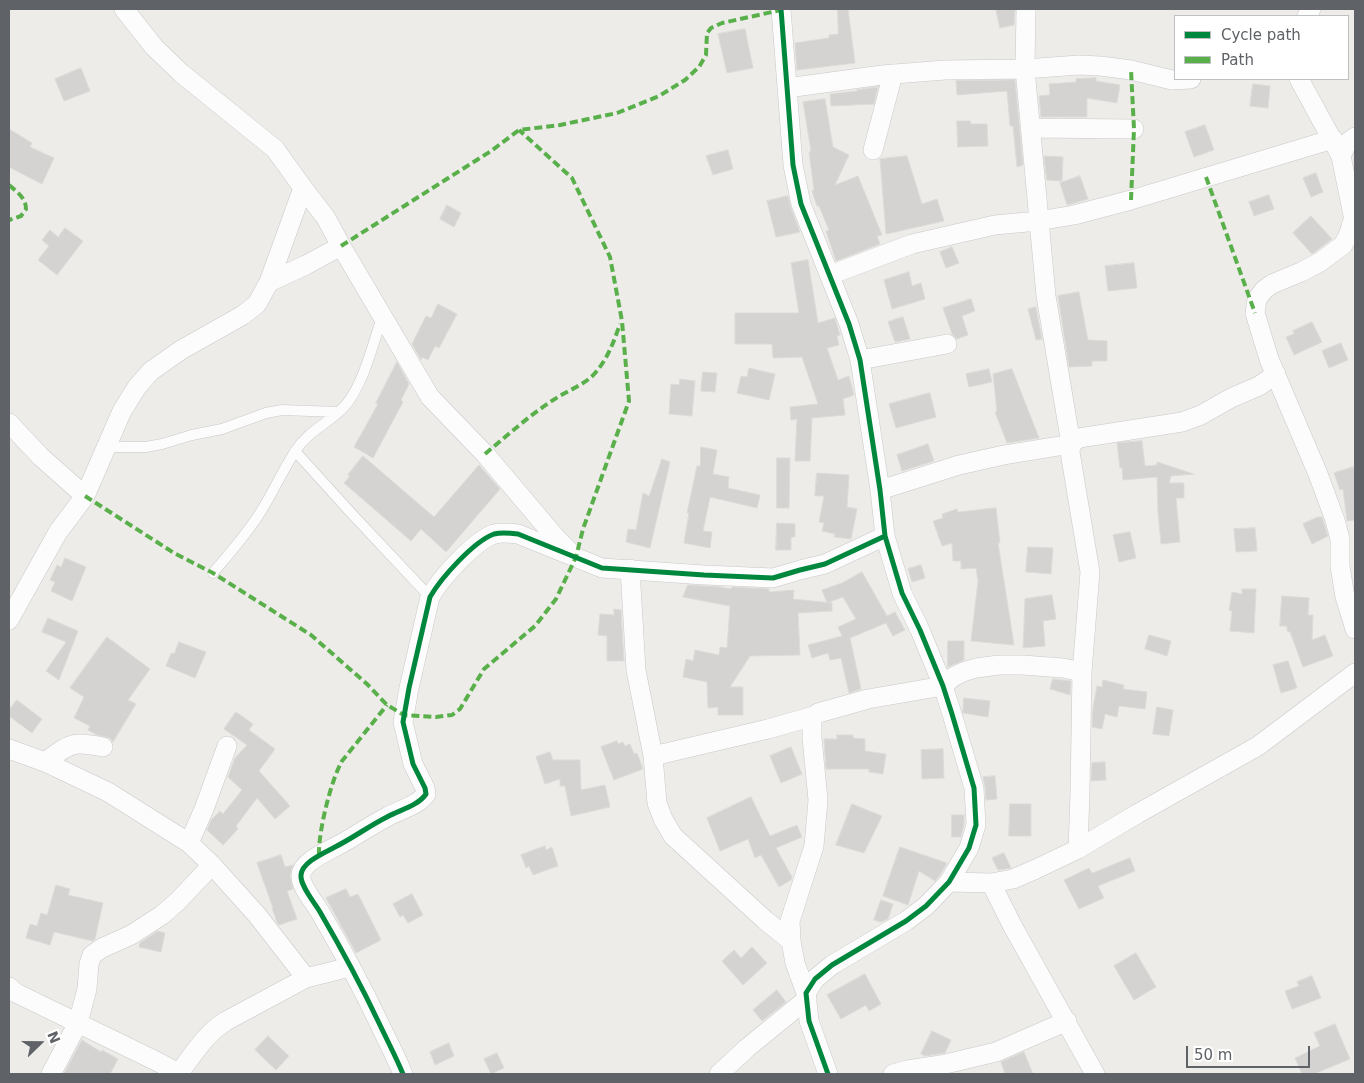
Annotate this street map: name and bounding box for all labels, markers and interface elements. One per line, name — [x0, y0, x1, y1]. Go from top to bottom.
legend — [1174, 15, 1349, 80]
text: Cycle path — [1221, 26, 1301, 44]
text: Path — [1221, 51, 1254, 69]
north arrow — [15, 1018, 65, 1068]
text: N — [44, 1029, 64, 1046]
scale bar — [1189, 1036, 1313, 1068]
text: 50 m — [1194, 1046, 1232, 1064]

